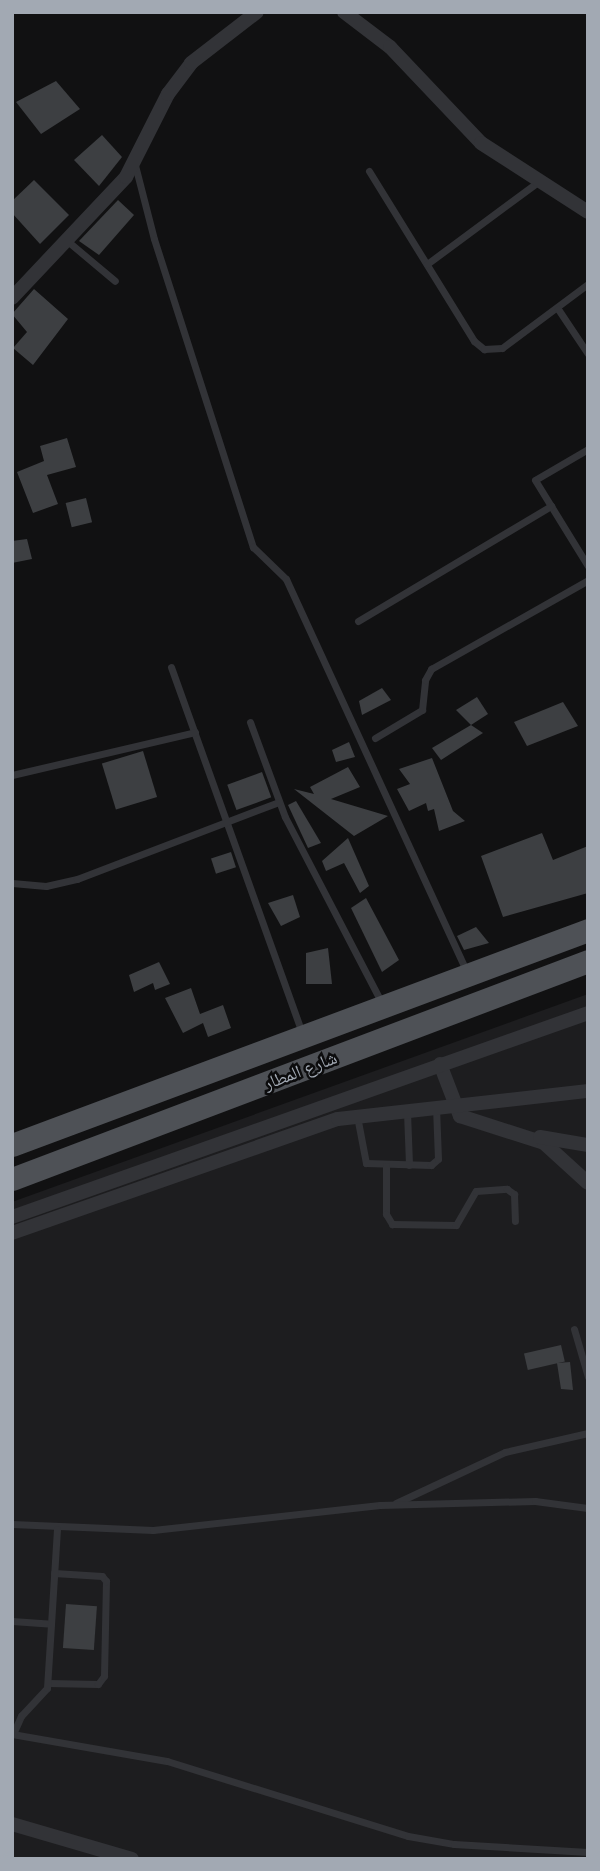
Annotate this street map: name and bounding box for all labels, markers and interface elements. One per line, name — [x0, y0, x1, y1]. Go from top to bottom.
street label: شارع المطار — [260, 1046, 340, 1094]

